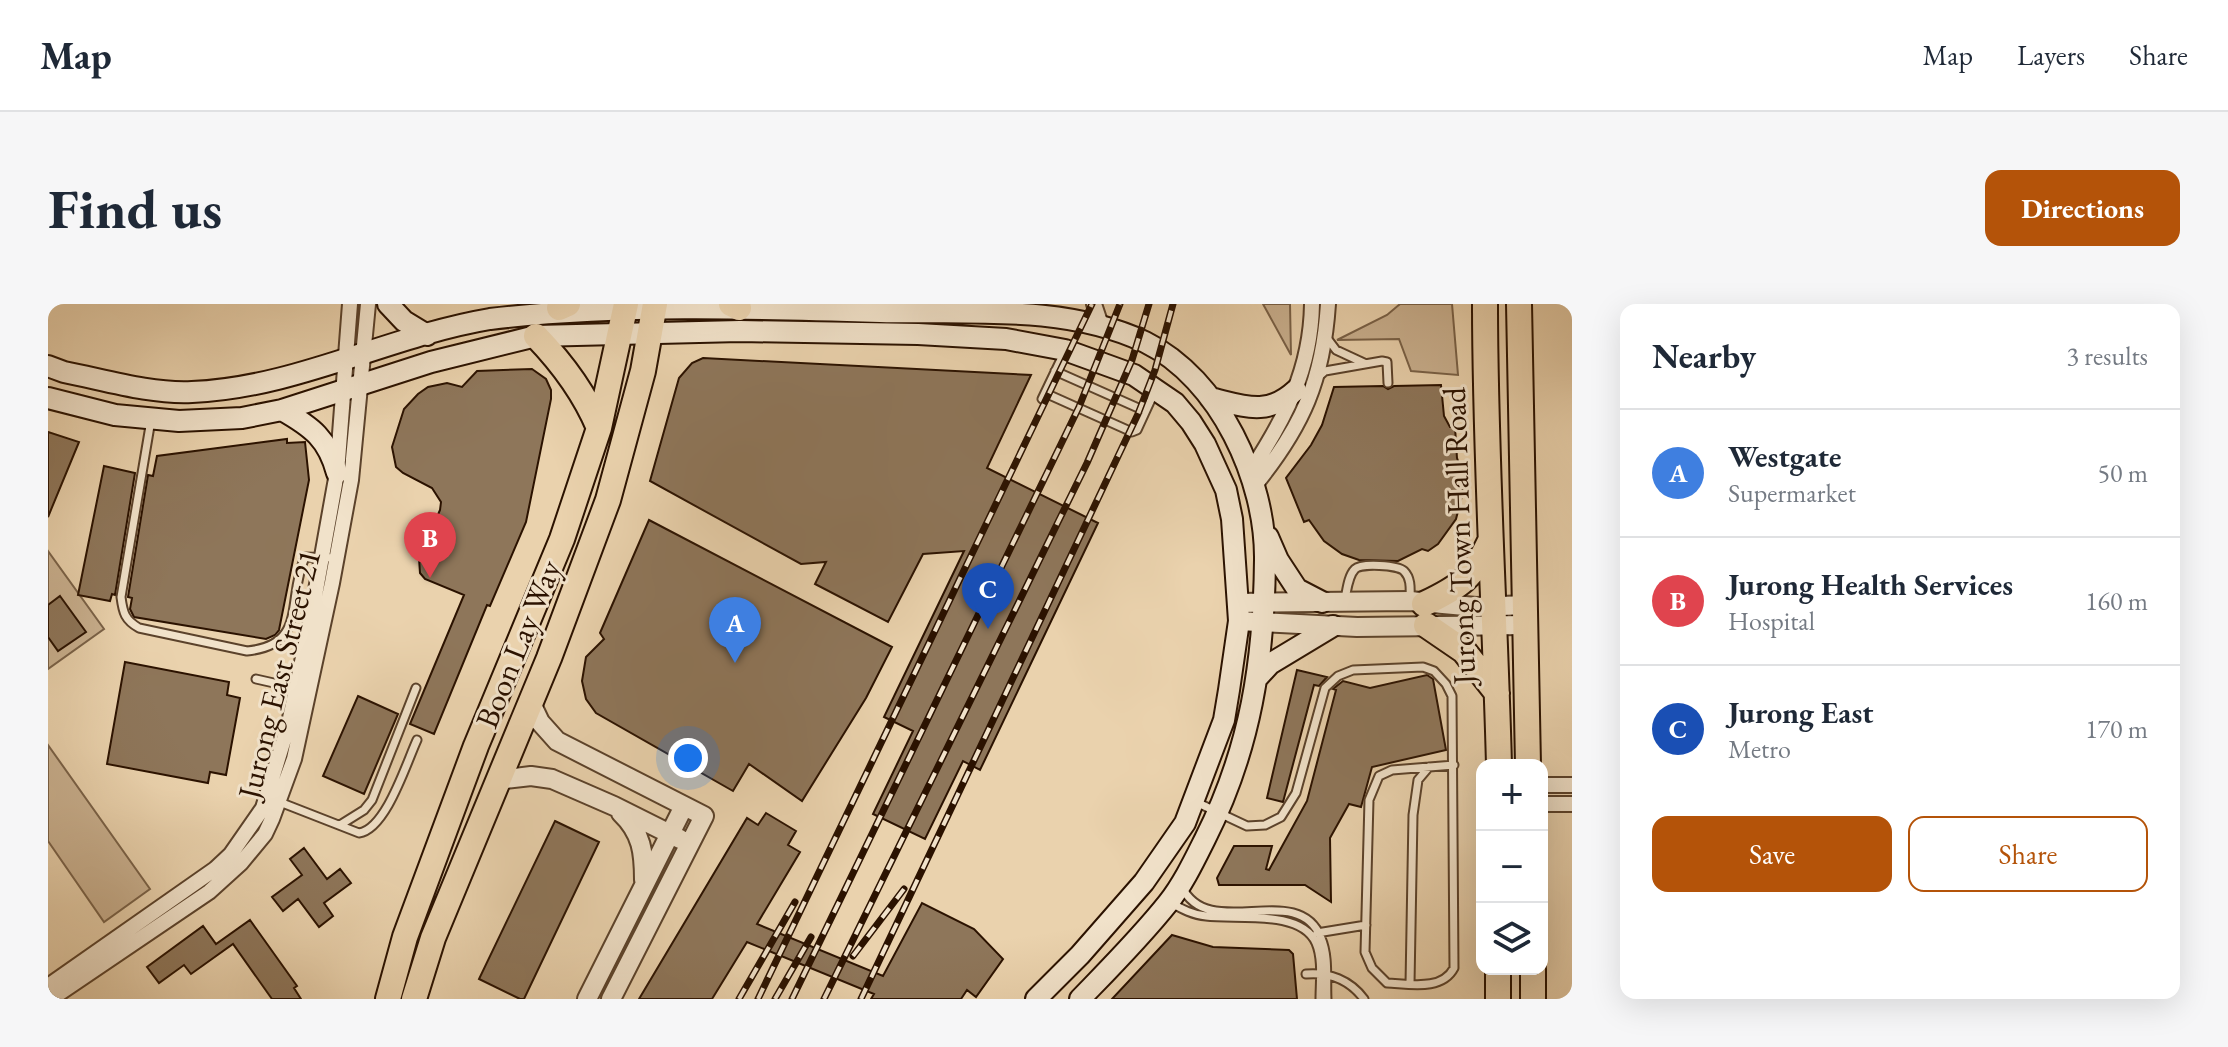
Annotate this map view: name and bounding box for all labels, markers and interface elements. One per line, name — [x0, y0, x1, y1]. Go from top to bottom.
text: Map — [40, 31, 112, 80]
text: Map — [1923, 37, 1973, 73]
text: Layers — [2017, 37, 2085, 73]
text: Share — [2129, 37, 2188, 73]
button: Directions — [1985, 170, 2180, 246]
text: Find us — [48, 172, 222, 245]
text: Nearby — [1652, 334, 1756, 378]
text: 3 results — [2067, 339, 2148, 373]
street label: Jurong Town Hall Road — [1433, 386, 1485, 688]
text: Westgate — [1728, 437, 1842, 476]
text: A — [1669, 456, 1687, 490]
text: 50 m — [2098, 456, 2148, 490]
text: Supermarket — [1728, 476, 1856, 510]
pin: B — [404, 512, 456, 578]
street label: Jurong East Street 21 — [227, 545, 330, 806]
street label: Boon Lay Way — [465, 553, 571, 734]
pin: C — [962, 563, 1014, 629]
text: Jurong Health Services — [1728, 565, 2013, 604]
text: B — [1670, 584, 1686, 618]
text: 160 m — [2085, 584, 2148, 618]
pin: A — [709, 597, 761, 663]
text: Hospital — [1728, 604, 1815, 638]
text: Jurong East — [1728, 693, 1873, 732]
text: C — [1669, 712, 1687, 746]
text: 170 m — [2085, 712, 2148, 746]
text: Metro — [1728, 732, 1791, 766]
your location — [668, 738, 708, 778]
map controls — [1476, 759, 1548, 975]
button: + — [1476, 759, 1548, 831]
button: Save — [1652, 816, 1892, 892]
button: Share — [1908, 816, 2148, 892]
button: − — [1476, 831, 1548, 903]
button: layers — [1476, 903, 1548, 975]

